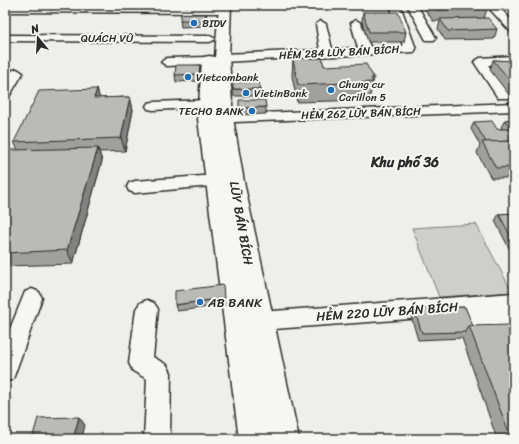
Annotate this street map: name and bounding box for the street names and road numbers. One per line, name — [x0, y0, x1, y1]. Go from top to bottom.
street label: QUÁCH VŨ — [81, 29, 134, 48]
street label: HẺM 284 LŨY BÁN BÍCH — [278, 40, 400, 65]
street label: HẺM 262 LŨY BÁN BÍCH — [301, 102, 421, 125]
street label: LŨY BÁN BÍCH — [223, 179, 260, 268]
street label: HẺM 220 LŨY BÁN BÍCH — [315, 295, 460, 328]

